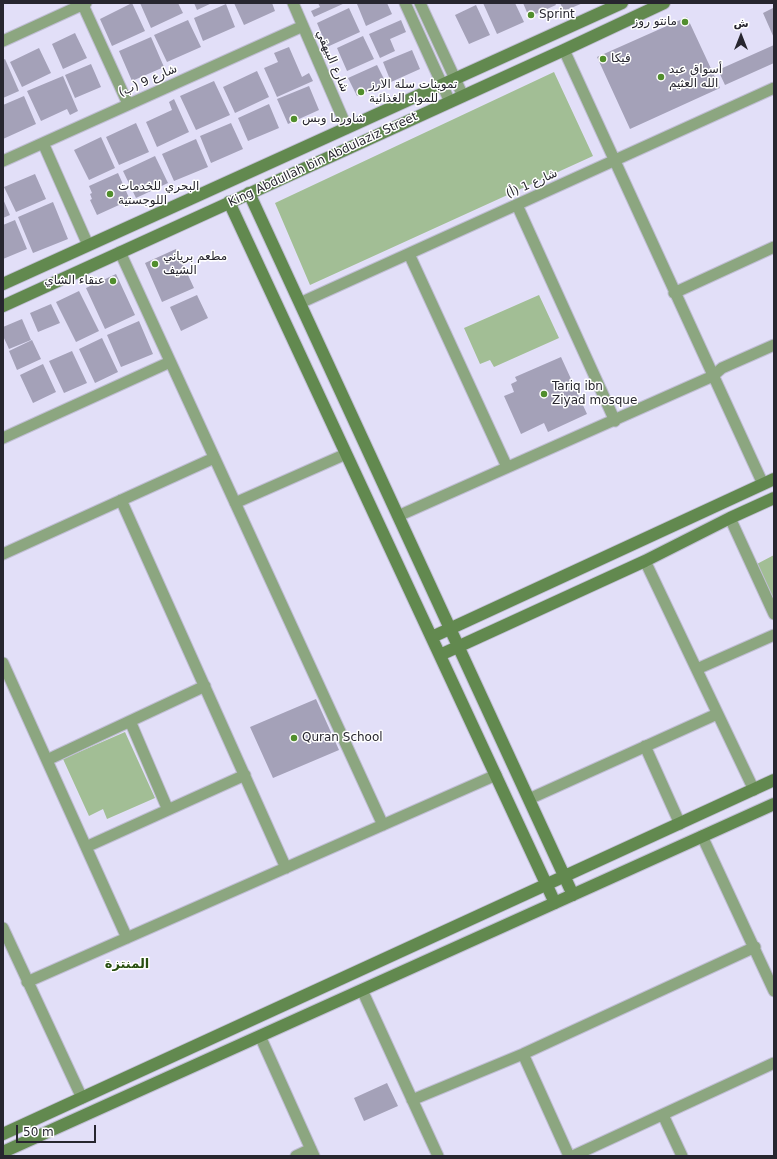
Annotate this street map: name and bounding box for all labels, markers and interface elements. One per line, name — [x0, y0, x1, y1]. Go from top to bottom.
place label: Sprint — [539, 8, 575, 22]
marker: Sprint — [526, 10, 536, 20]
place label: مانتو روز — [633, 15, 677, 29]
north arrow — [721, 16, 761, 56]
marker: مانتو روز — [680, 17, 690, 27]
text: ش — [733, 17, 749, 30]
street label: شارع البيهقي — [312, 28, 352, 94]
place label: فيكا — [611, 52, 631, 66]
marker: فيكا — [598, 54, 608, 64]
street label: شارع 9 (ب) — [116, 62, 180, 100]
place label: أسواق عبد الله العثيم — [669, 63, 722, 91]
marker: أسواق عبد الله العثيم — [656, 72, 666, 82]
place label: تموينات سلة الارز للمواد الغذائية — [369, 78, 457, 106]
marker: تموينات سلة الارز للمواد الغذائية — [356, 87, 366, 97]
street label: King Abdullah bin Abdulaziz Street — [226, 110, 420, 210]
place label: شاورما وبس — [302, 112, 366, 126]
marker: شاورما وبس — [289, 114, 299, 124]
street label: شارع 1 (أ) — [504, 166, 560, 202]
place label: البحري للخدمات اللوجستية — [118, 180, 199, 208]
marker: البحري للخدمات اللوجستية — [105, 189, 115, 199]
place label: مطعم برياني الشيف — [163, 250, 227, 278]
marker: مطعم برياني الشيف — [150, 259, 160, 269]
place label: عنقاء الشاي — [44, 274, 105, 288]
marker: عنقاء الشاي — [108, 276, 118, 286]
place label: Tariq ibn Ziyad mosque — [552, 380, 637, 408]
marker: Tariq ibn Ziyad mosque — [539, 389, 549, 399]
place label: Quran School — [302, 731, 383, 745]
marker: Quran School — [289, 733, 299, 743]
district label: المنتزة — [105, 957, 149, 973]
scale bar — [18, 1117, 98, 1143]
text: 50 m — [23, 1125, 54, 1139]

